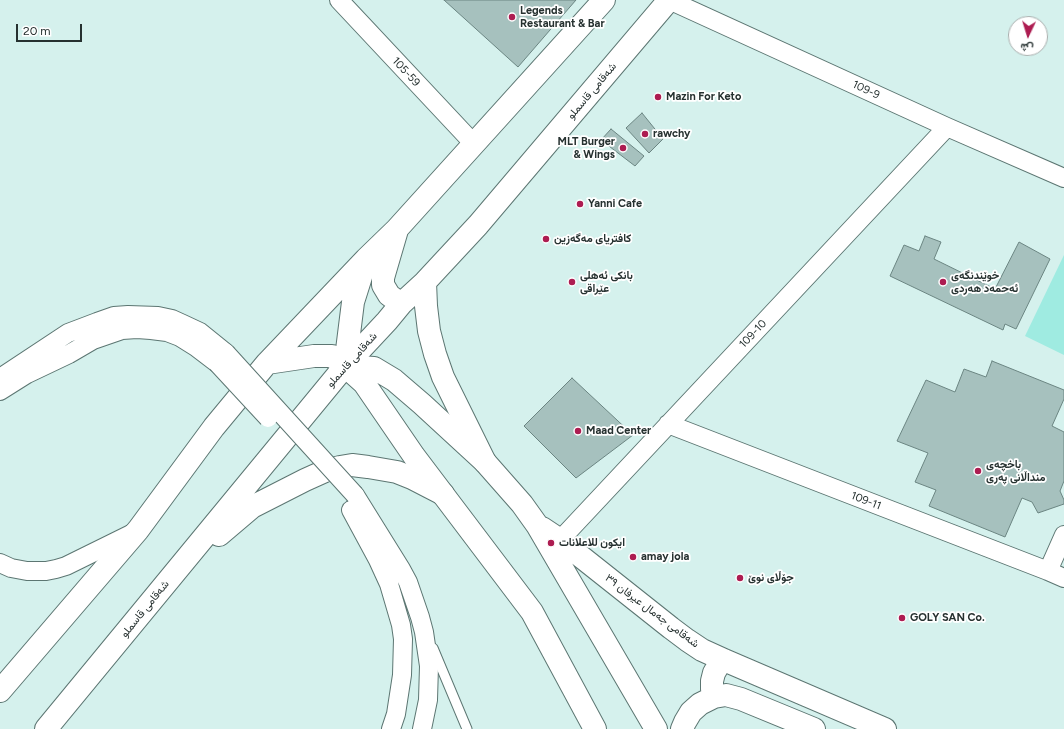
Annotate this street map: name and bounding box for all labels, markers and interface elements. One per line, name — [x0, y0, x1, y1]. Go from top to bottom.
place label: Legends Restaurant & Bar — [520, 4, 605, 30]
marker: Legends Restaurant & Bar — [507, 12, 517, 22]
scale bar — [18, 16, 84, 42]
north arrow — [1008, 16, 1048, 56]
text: 20 m — [23, 24, 51, 38]
text: ش — [1020, 41, 1034, 54]
street label: 105-59 — [389, 55, 423, 89]
street label: شەقامی قاسملو — [565, 60, 619, 122]
street label: 109-9 — [850, 78, 882, 102]
place label: Mazin For Keto — [666, 90, 741, 104]
marker: Mazin For Keto — [653, 92, 663, 102]
place label: rawchy — [653, 127, 690, 141]
marker: rawchy — [640, 129, 650, 139]
place label: MLT Burger & Wings — [558, 135, 615, 161]
marker: MLT Burger & Wings — [618, 143, 628, 153]
place label: Yanni Cafe — [588, 197, 642, 211]
marker: Yanni Cafe — [575, 199, 585, 209]
place label: کافتریای مەگەزین — [554, 232, 631, 246]
marker: کافتریای مەگەزین — [541, 234, 551, 244]
place label: بانکی ئەهلی عێراقی — [580, 269, 633, 295]
place label: خوێندنگەی ئەحمەد هەردی — [951, 269, 1018, 295]
marker: بانکی ئەهلی عێراقی — [567, 277, 577, 287]
marker: خوێندنگەی ئەحمەد هەردی — [938, 277, 948, 287]
street label: 109-10 — [737, 317, 769, 351]
street label: شەقامی قاسملو — [324, 330, 380, 390]
place label: Maad Center — [586, 424, 651, 438]
marker: Maad Center — [573, 426, 583, 436]
place label: باخچەی منداڵانی پەری — [986, 458, 1045, 484]
marker: باخچەی منداڵانی پەری — [973, 466, 983, 476]
street label: 109-11 — [849, 489, 883, 513]
place label: ايكون للاعلانات — [559, 536, 625, 550]
marker: ايكون للاعلانات — [546, 538, 556, 548]
place label: amay jola — [641, 550, 689, 564]
marker: amay jola — [628, 552, 638, 562]
street label: شەقامی جەمال عیرفان ٣٩ — [603, 571, 701, 651]
place label: جۆڵای نوێ — [748, 571, 794, 585]
marker: جۆڵای نوێ — [735, 573, 745, 583]
street label: شەقامی قاسملو — [118, 578, 172, 640]
place label: GOLY SAN Co. — [910, 611, 985, 625]
marker: GOLY SAN Co. — [897, 613, 907, 623]

